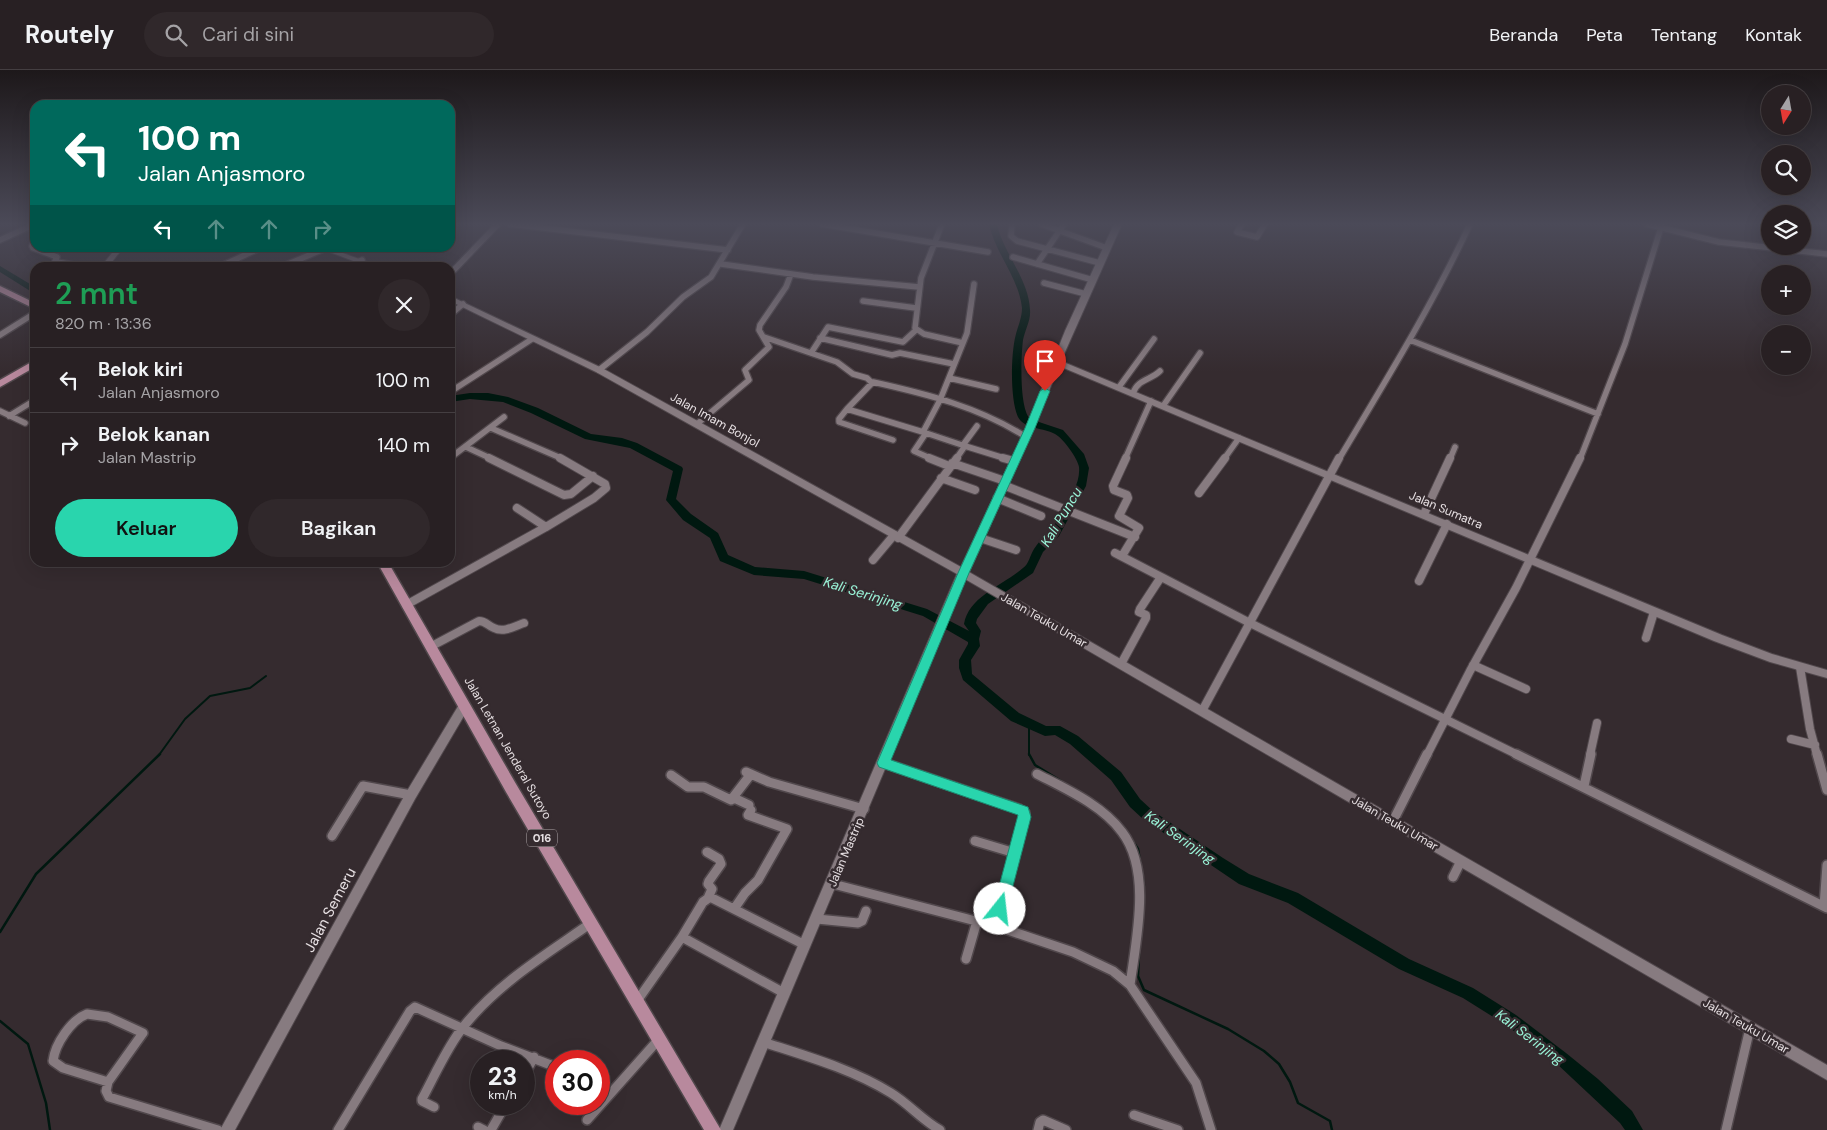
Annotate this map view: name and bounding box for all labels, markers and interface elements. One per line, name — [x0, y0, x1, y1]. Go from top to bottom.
search box — [144, 12, 494, 57]
text: Routely — [25, 19, 114, 50]
icon: search — [162, 21, 190, 49]
text: Cari di sini — [202, 22, 294, 47]
text: Beranda — [1489, 23, 1558, 47]
text: Peta — [1586, 23, 1623, 47]
text: Tentang — [1651, 23, 1717, 47]
text: Kontak — [1745, 23, 1802, 47]
north arrow — [1761, 85, 1811, 135]
map controls — [1761, 85, 1811, 375]
text: 100 m — [138, 115, 241, 161]
icon: left — [55, 120, 120, 185]
button: search — [1761, 145, 1811, 195]
text: Jalan Anjasmoro — [138, 159, 305, 188]
button: layers — [1761, 205, 1811, 255]
icon: left — [149, 215, 177, 243]
icon: ahead — [202, 215, 230, 243]
icon: ahead — [255, 215, 283, 243]
icon: right — [308, 215, 336, 243]
button: + — [1761, 265, 1811, 315]
text: 2 mnt — [55, 274, 138, 313]
button: close — [378, 279, 430, 331]
text: 820 m · 13:36 — [55, 313, 152, 334]
button: − — [1761, 325, 1811, 375]
pin — [1024, 340, 1066, 391]
icon: arrive — [1031, 347, 1059, 375]
text: Belok kiri — [98, 357, 183, 382]
icon: left — [55, 366, 83, 394]
text: 100 m — [376, 368, 430, 393]
text: Jalan Anjasmoro — [98, 382, 220, 403]
street label: Jalan Imam Bonjol — [668, 389, 762, 451]
text: Belok kanan — [98, 422, 210, 447]
icon: right — [55, 431, 83, 459]
text: 140 m — [378, 433, 430, 458]
text: Jalan Mastrip — [98, 447, 196, 468]
water label: Kali Puncu — [1036, 484, 1086, 550]
street label: Jalan Sumatra — [1407, 487, 1485, 533]
button: Keluar — [55, 499, 238, 557]
button: Bagikan — [248, 499, 430, 557]
water label: Kali Serinjing — [821, 572, 905, 614]
street label: Jalan Teuku Umar — [998, 589, 1090, 651]
street label: Jalan Letnan Jenderal Sutoyo — [461, 674, 555, 822]
street label: Jalan Teuku Umar — [1349, 792, 1441, 854]
water label: Kali Serinjing — [1141, 806, 1219, 868]
street label: Jalan Mastrip — [824, 815, 868, 889]
road number: 016 — [527, 830, 557, 846]
street label: Jalan Semeru — [299, 864, 361, 956]
position arrow — [973, 882, 1025, 934]
street label: Jalan Teuku Umar — [1700, 995, 1792, 1057]
water label: Kali Serinjing — [1492, 1005, 1568, 1069]
speed limit sign: 30 — [545, 1050, 610, 1115]
text: 23 — [488, 1060, 517, 1093]
text: km/h — [488, 1087, 517, 1103]

